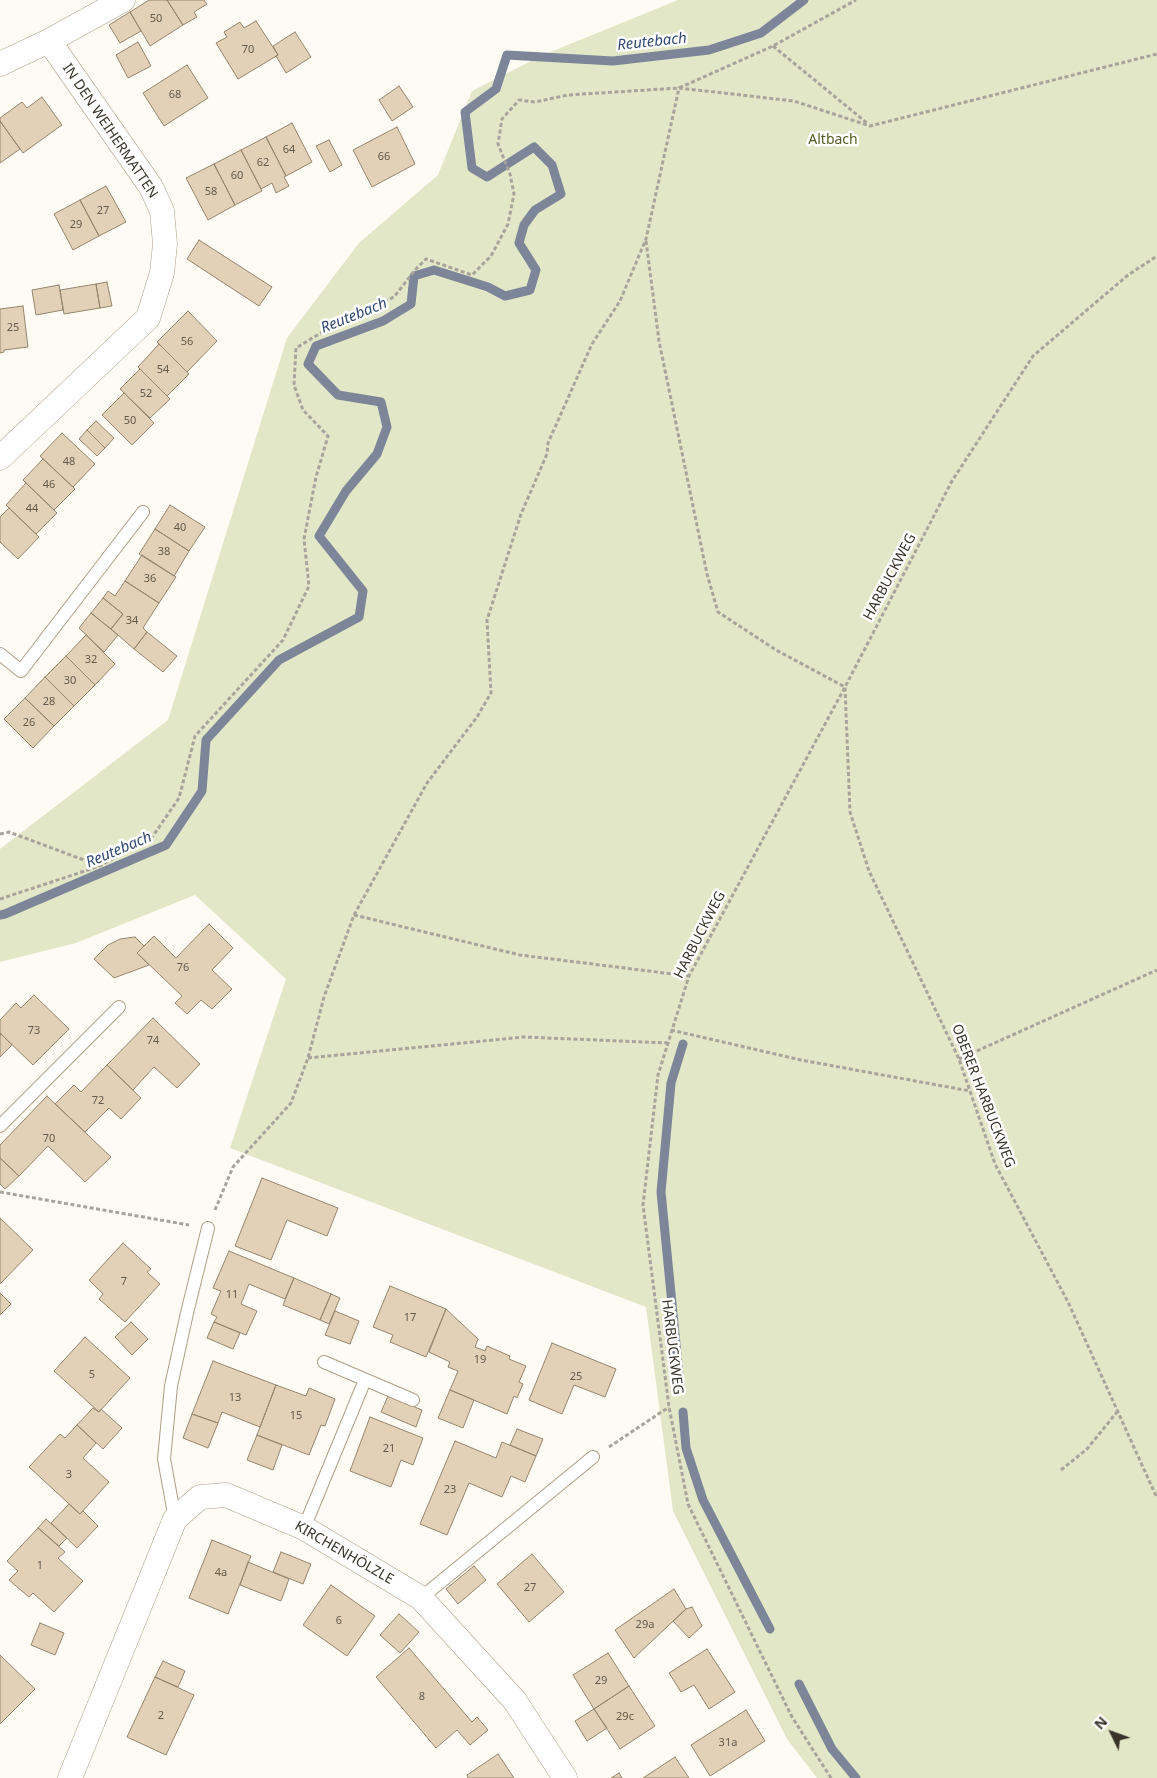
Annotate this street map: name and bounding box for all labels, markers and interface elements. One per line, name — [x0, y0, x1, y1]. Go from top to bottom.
house number: 50 — [150, 12, 162, 26]
water label: Reutebach — [616, 29, 688, 55]
house number: 70 — [242, 43, 254, 57]
street label: IN DEN WEIHERMATTEN — [59, 61, 161, 201]
house number: 68 — [169, 88, 181, 102]
park label: Altbach — [808, 132, 858, 148]
house number: 64 — [283, 143, 295, 157]
house number: 66 — [378, 150, 390, 164]
house number: 62 — [257, 156, 269, 170]
house number: 60 — [231, 169, 243, 183]
house number: 58 — [205, 185, 217, 199]
house number: 27 — [97, 204, 109, 218]
house number: 29 — [70, 218, 82, 232]
water label: Reutebach — [318, 295, 390, 337]
house number: 25 — [7, 321, 19, 335]
house number: 56 — [181, 335, 193, 349]
house number: 54 — [157, 363, 169, 377]
house number: 52 — [140, 387, 152, 401]
house number: 50 — [124, 414, 136, 428]
house number: 48 — [63, 455, 75, 469]
house number: 46 — [43, 478, 55, 492]
house number: 44 — [26, 502, 38, 516]
house number: 40 — [174, 521, 186, 535]
street label: HARBUCKWEG — [860, 531, 920, 623]
house number: 38 — [158, 545, 170, 559]
house number: 36 — [144, 572, 156, 586]
house number: 34 — [126, 614, 138, 628]
house number: 32 — [85, 653, 97, 667]
house number: 30 — [64, 674, 76, 688]
house number: 28 — [43, 695, 55, 709]
house number: 26 — [23, 716, 35, 730]
water label: Reutebach — [83, 828, 155, 872]
street label: HARBUCKWEG — [671, 888, 729, 982]
house number: 76 — [177, 961, 189, 975]
street label: OBERER HARBUCKWEG — [948, 1022, 1018, 1170]
house number: 73 — [28, 1024, 40, 1038]
house number: 74 — [147, 1034, 159, 1048]
house number: 72 — [92, 1094, 104, 1108]
house number: 70 — [43, 1132, 55, 1146]
house number: 7 — [121, 1275, 127, 1289]
house number: 11 — [226, 1288, 238, 1302]
street label: HARBUCKWEG — [658, 1298, 686, 1396]
house number: 17 — [404, 1311, 416, 1325]
house number: 19 — [474, 1353, 486, 1367]
house number: 5 — [89, 1368, 95, 1382]
house number: 25 — [570, 1370, 582, 1384]
house number: 13 — [229, 1391, 241, 1405]
house number: 15 — [290, 1409, 302, 1423]
house number: 21 — [383, 1442, 395, 1456]
house number: 3 — [66, 1468, 72, 1482]
house number: 23 — [444, 1483, 456, 1497]
street label: KIRCHENHÖLZLE — [292, 1518, 396, 1588]
house number: 1 — [37, 1559, 43, 1573]
house number: 4a — [215, 1566, 227, 1580]
house number: 27 — [524, 1581, 536, 1595]
house number: 6 — [336, 1614, 342, 1628]
house number: 29a — [636, 1618, 654, 1632]
house number: 29 — [595, 1674, 607, 1688]
house number: 8 — [419, 1690, 425, 1704]
north arrow — [1087, 1708, 1137, 1758]
house number: 2 — [158, 1709, 164, 1723]
house number: 29c — [616, 1710, 634, 1724]
text: N — [1090, 1712, 1111, 1733]
house number: 31a — [719, 1736, 737, 1750]

